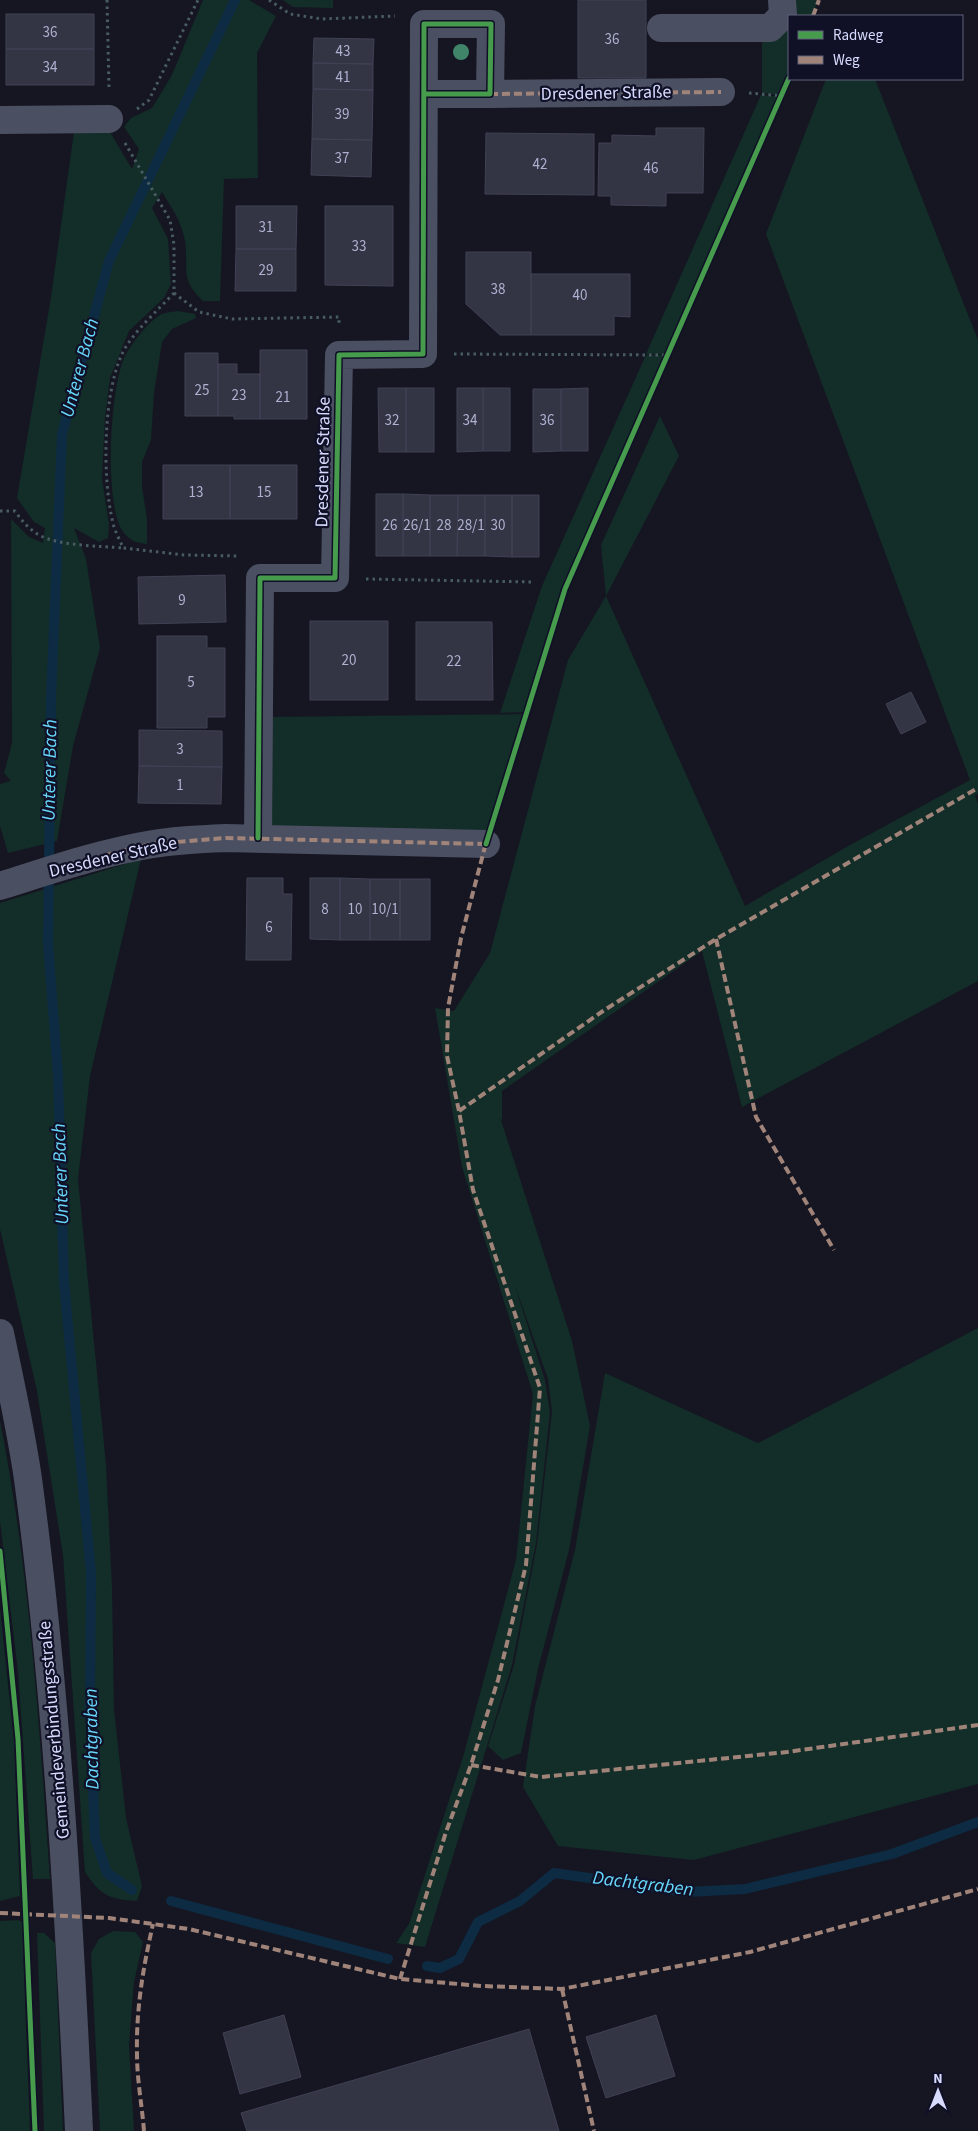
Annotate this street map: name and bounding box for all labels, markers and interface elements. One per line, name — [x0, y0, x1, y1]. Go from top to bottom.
legend — [788, 15, 963, 80]
house number: 36 — [43, 22, 57, 43]
text: Radweg — [833, 25, 883, 46]
house number: 36 — [605, 29, 619, 50]
house number: 43 — [336, 41, 350, 62]
text: Weg — [833, 50, 860, 71]
house number: 34 — [43, 57, 58, 78]
house number: 41 — [336, 67, 350, 88]
street label: Dresdener Straße — [540, 79, 672, 107]
house number: 39 — [335, 104, 349, 125]
house number: 37 — [335, 148, 349, 169]
house number: 42 — [533, 154, 547, 175]
house number: 46 — [644, 158, 658, 179]
house number: 31 — [259, 217, 273, 238]
house number: 33 — [352, 236, 366, 257]
house number: 29 — [259, 260, 273, 281]
house number: 38 — [491, 279, 505, 300]
house number: 40 — [573, 285, 587, 306]
water label: Unterer Bach — [54, 315, 106, 421]
house number: 25 — [195, 380, 209, 401]
house number: 23 — [232, 385, 246, 406]
house number: 21 — [276, 387, 290, 408]
street label: Dresdener Straße — [309, 396, 337, 528]
house number: 32 — [385, 410, 399, 431]
house number: 34 — [463, 410, 478, 431]
house number: 36 — [540, 410, 554, 431]
house number: 13 — [189, 482, 203, 503]
house number: 15 — [257, 482, 271, 503]
house number: 26 — [383, 515, 397, 536]
house number: 26/1 — [403, 515, 431, 536]
house number: 28 — [437, 515, 451, 536]
house number: 28/1 — [457, 515, 485, 536]
house number: 30 — [491, 515, 505, 536]
house number: 9 — [178, 590, 186, 611]
house number: 20 — [342, 650, 356, 671]
house number: 22 — [447, 651, 461, 672]
house number: 5 — [187, 672, 195, 693]
water label: Unterer Bach — [36, 719, 64, 821]
house number: 3 — [176, 739, 184, 760]
house number: 1 — [176, 775, 184, 796]
street label: Dresdener Straße — [47, 830, 180, 884]
house number: 8 — [321, 899, 329, 920]
house number: 10 — [348, 899, 362, 920]
house number: 10/1 — [371, 899, 399, 920]
house number: 6 — [265, 917, 273, 938]
water label: Unterer Bach — [46, 1123, 76, 1225]
street label: Gemeindeverbindungsstraße — [32, 1620, 76, 1840]
water label: Dachtgraben — [78, 1688, 106, 1790]
water label: Dachtgraben — [591, 1864, 695, 1904]
north arrow — [913, 2066, 963, 2116]
text: N — [933, 2069, 943, 2089]

